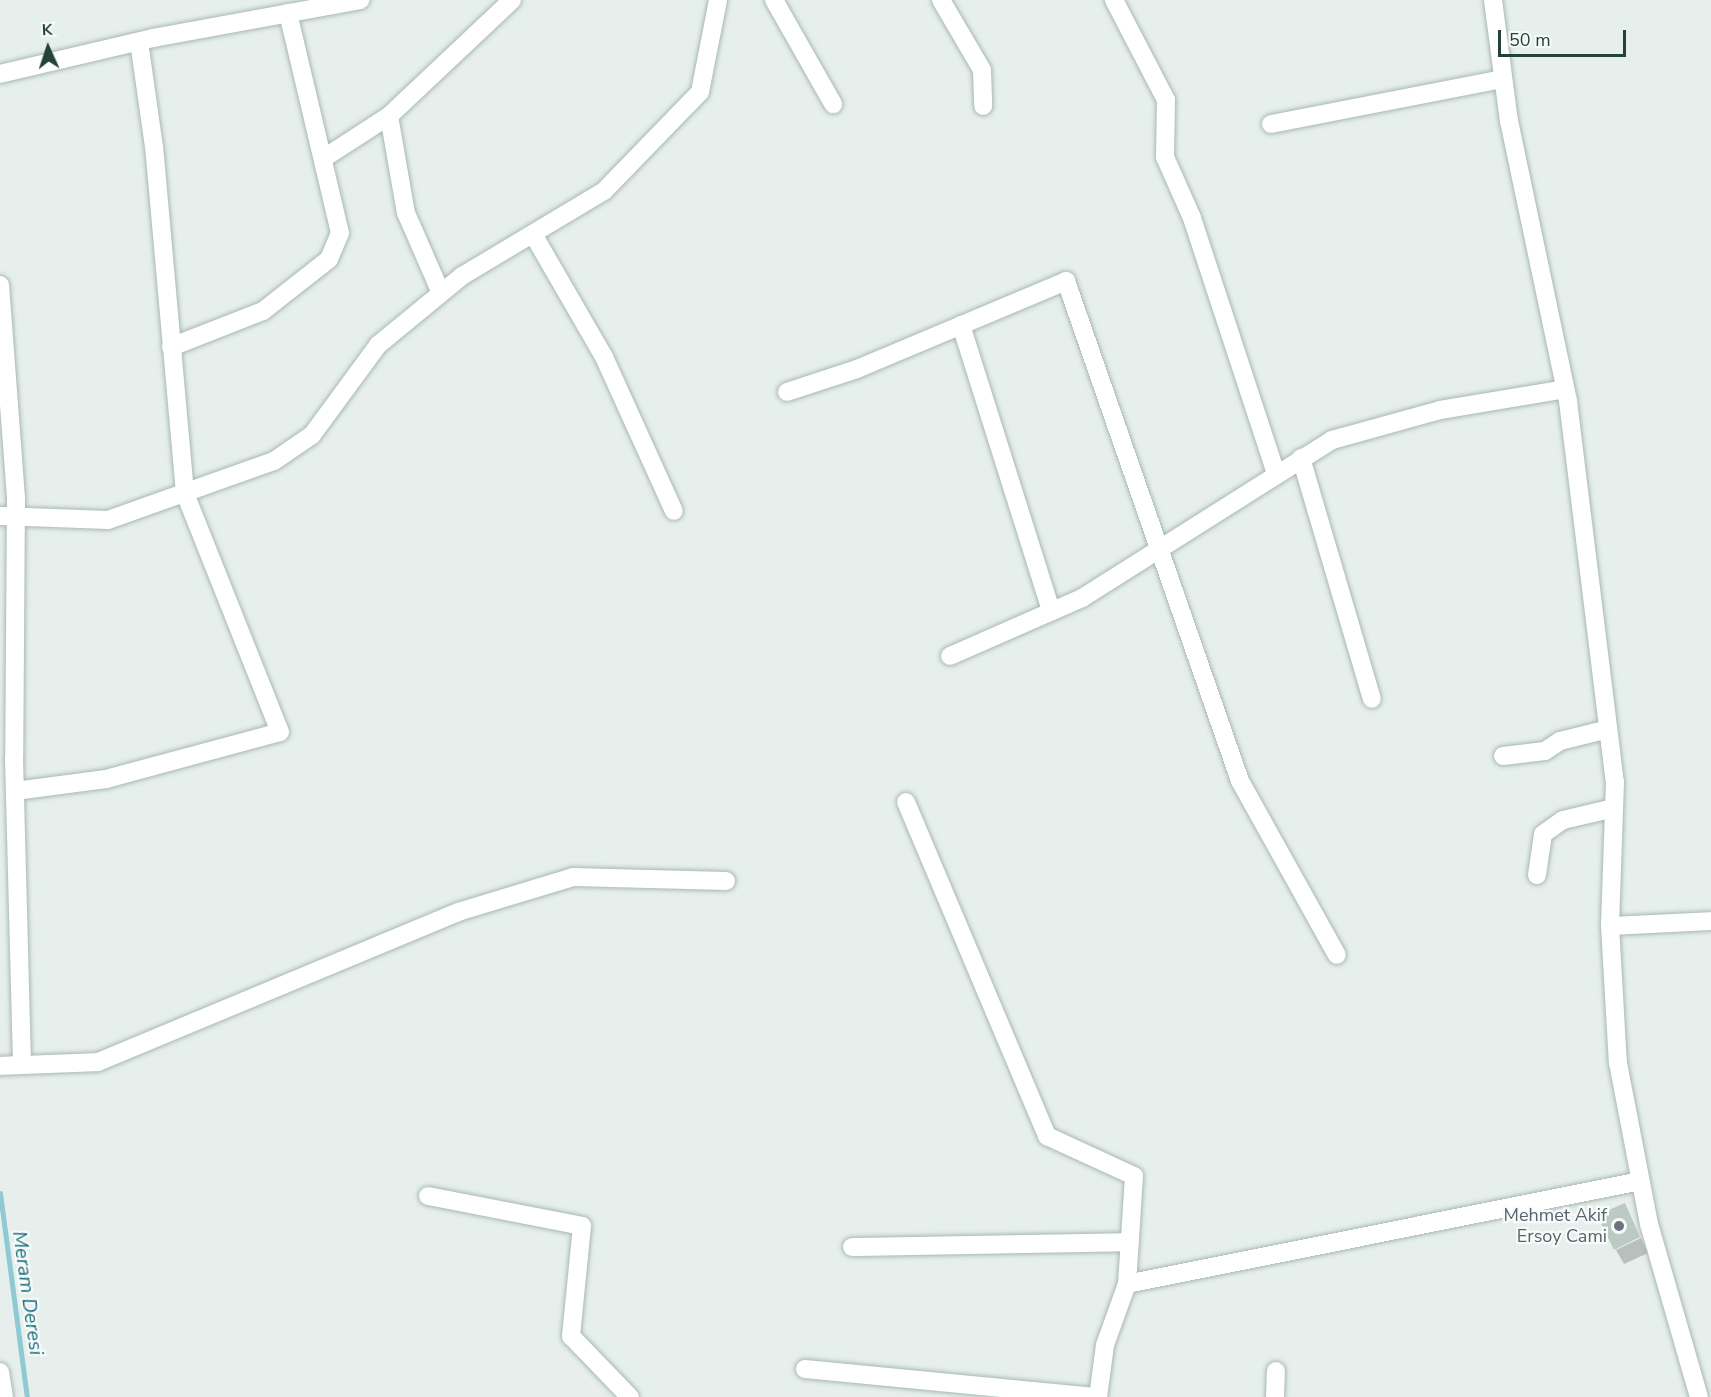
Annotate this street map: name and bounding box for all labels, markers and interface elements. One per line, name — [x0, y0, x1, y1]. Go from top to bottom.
north arrow — [18, 18, 78, 78]
scale bar — [1501, 18, 1628, 56]
text: K — [41, 19, 53, 41]
text: 50 m — [1509, 28, 1551, 52]
place label: Mehmet Akif Ersoy Cami — [1504, 1205, 1607, 1248]
marker: Mehmet Akif Ersoy Cami — [1612, 1219, 1626, 1233]
water label: Meram Deresi — [7, 1229, 49, 1357]

